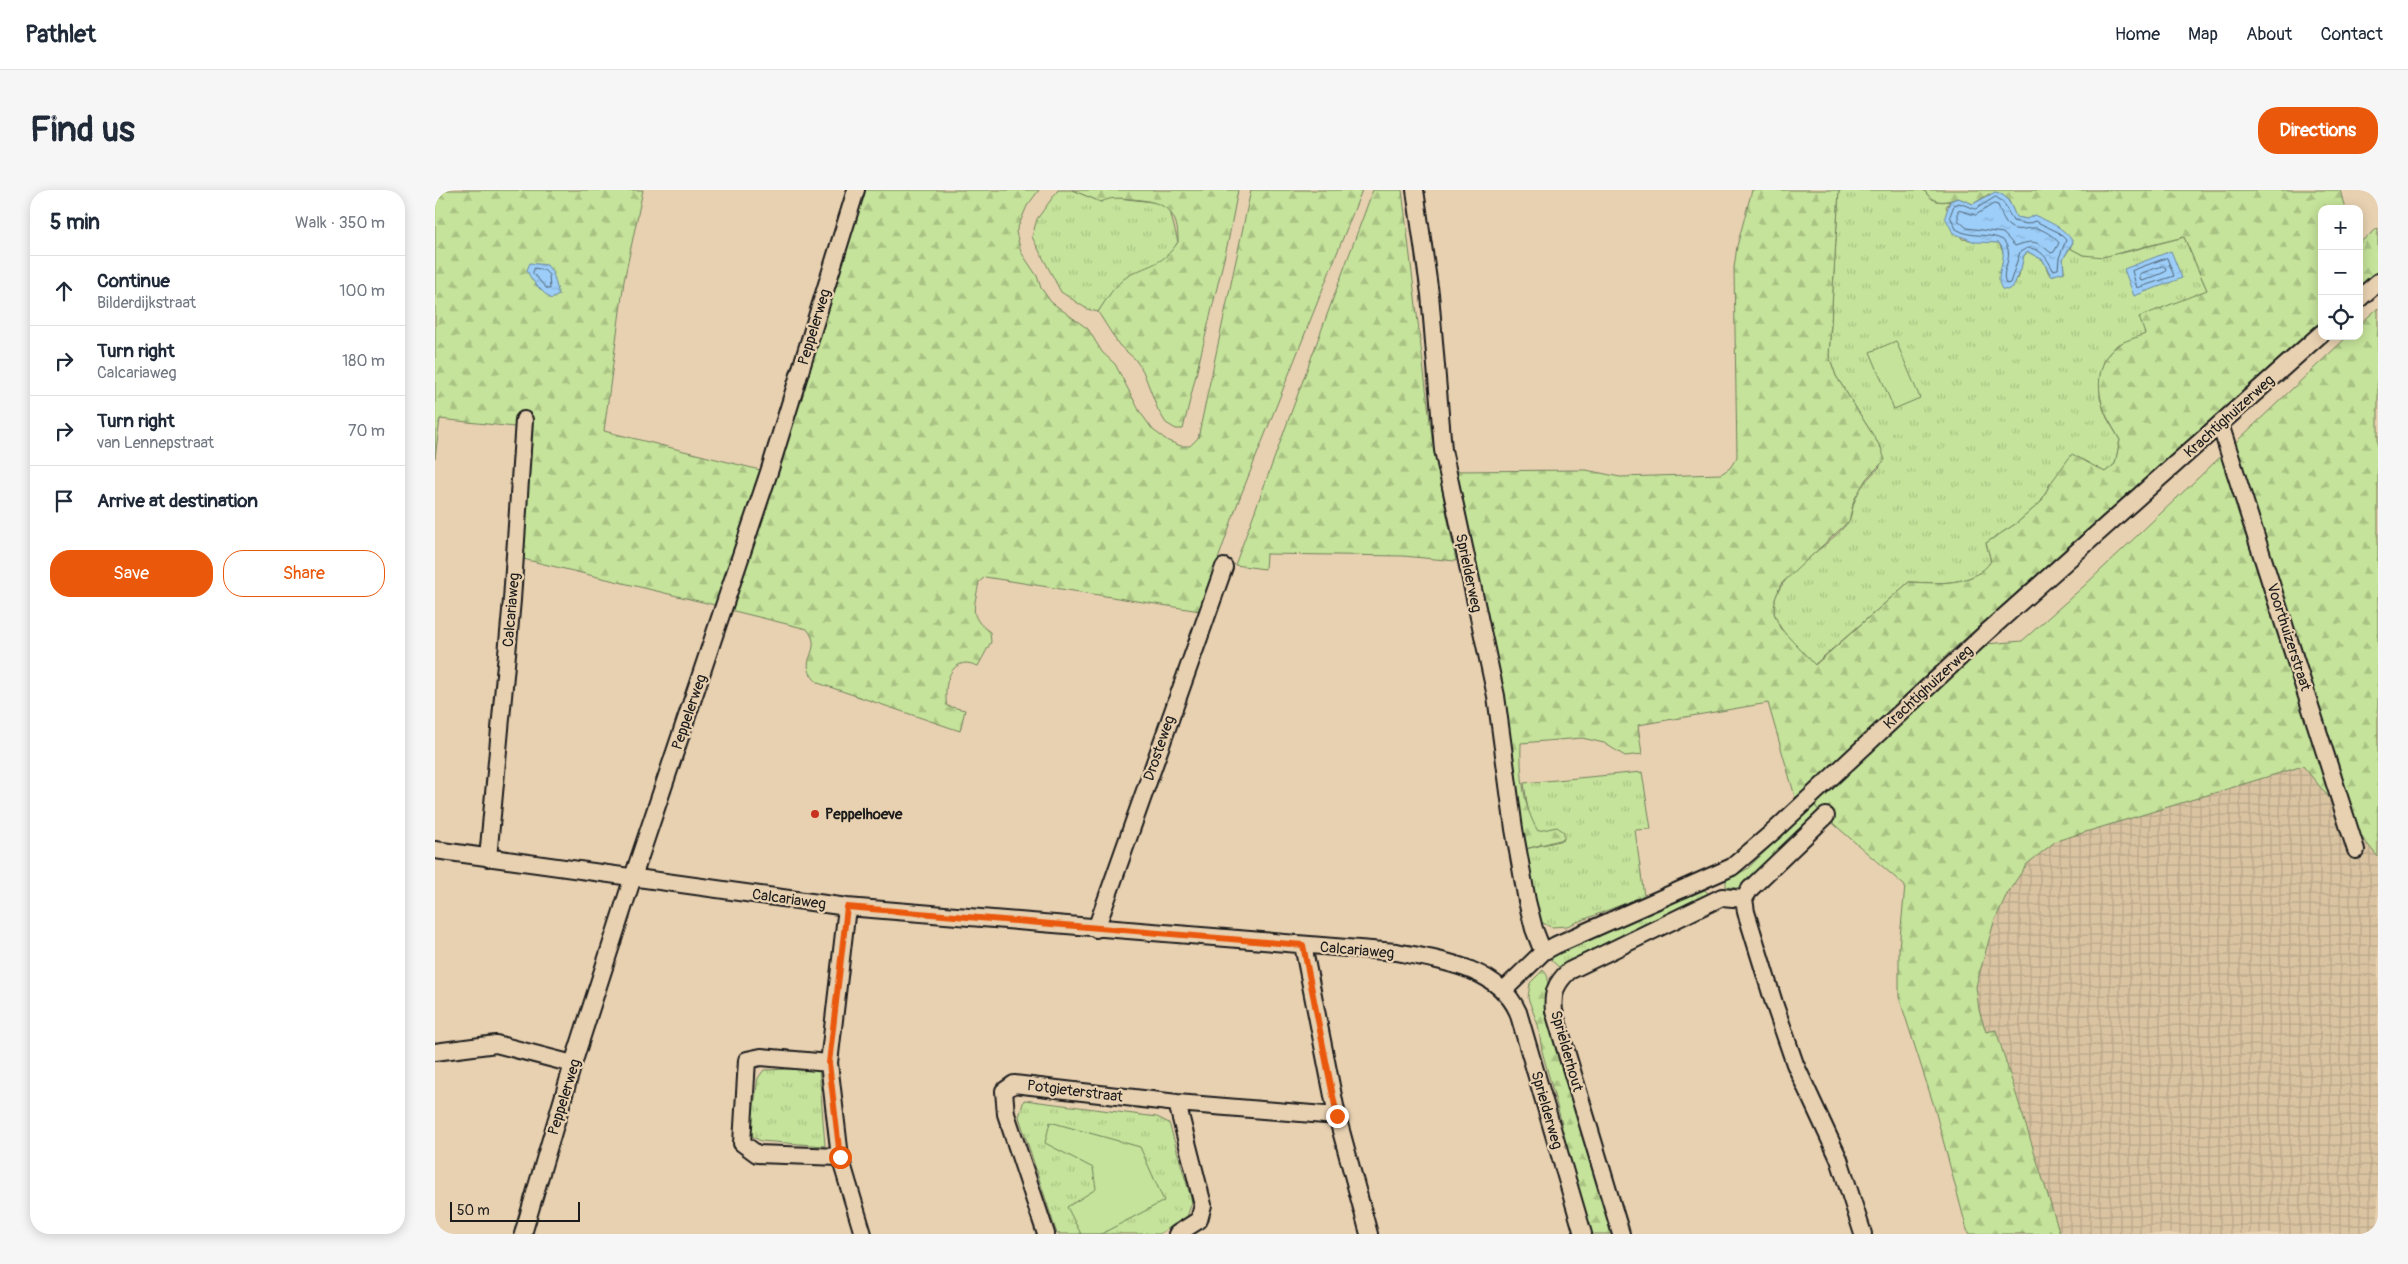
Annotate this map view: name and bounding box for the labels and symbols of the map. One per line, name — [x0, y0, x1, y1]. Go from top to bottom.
street label: Peppelerweg — [794, 287, 835, 368]
street label: Krachtighuizerweg — [2180, 371, 2279, 462]
street label: Sprielderweg — [1451, 532, 1486, 614]
street label: Calcariaweg — [499, 572, 524, 648]
street label: Voorthuizerstraat — [2262, 581, 2315, 694]
street label: Krachtighuizerweg — [1880, 641, 1977, 734]
street label: Peppelerweg — [668, 672, 711, 752]
street label: Drosteweg — [1139, 713, 1179, 783]
place label: Peppelhoeve — [825, 805, 903, 824]
marker: Peppelhoeve — [809, 808, 821, 820]
street label: Calcariaweg — [751, 885, 827, 914]
street label: Calcariaweg — [1319, 938, 1395, 963]
street label: Sprielderhout — [1546, 1008, 1587, 1095]
street label: Peppelerweg — [544, 1057, 585, 1138]
street label: Sprielderweg — [1526, 1069, 1567, 1151]
street label: Potgieterstraat — [1026, 1076, 1125, 1107]
route end — [1326, 1105, 1349, 1128]
route start — [829, 1146, 852, 1169]
scale bar — [450, 1199, 580, 1222]

